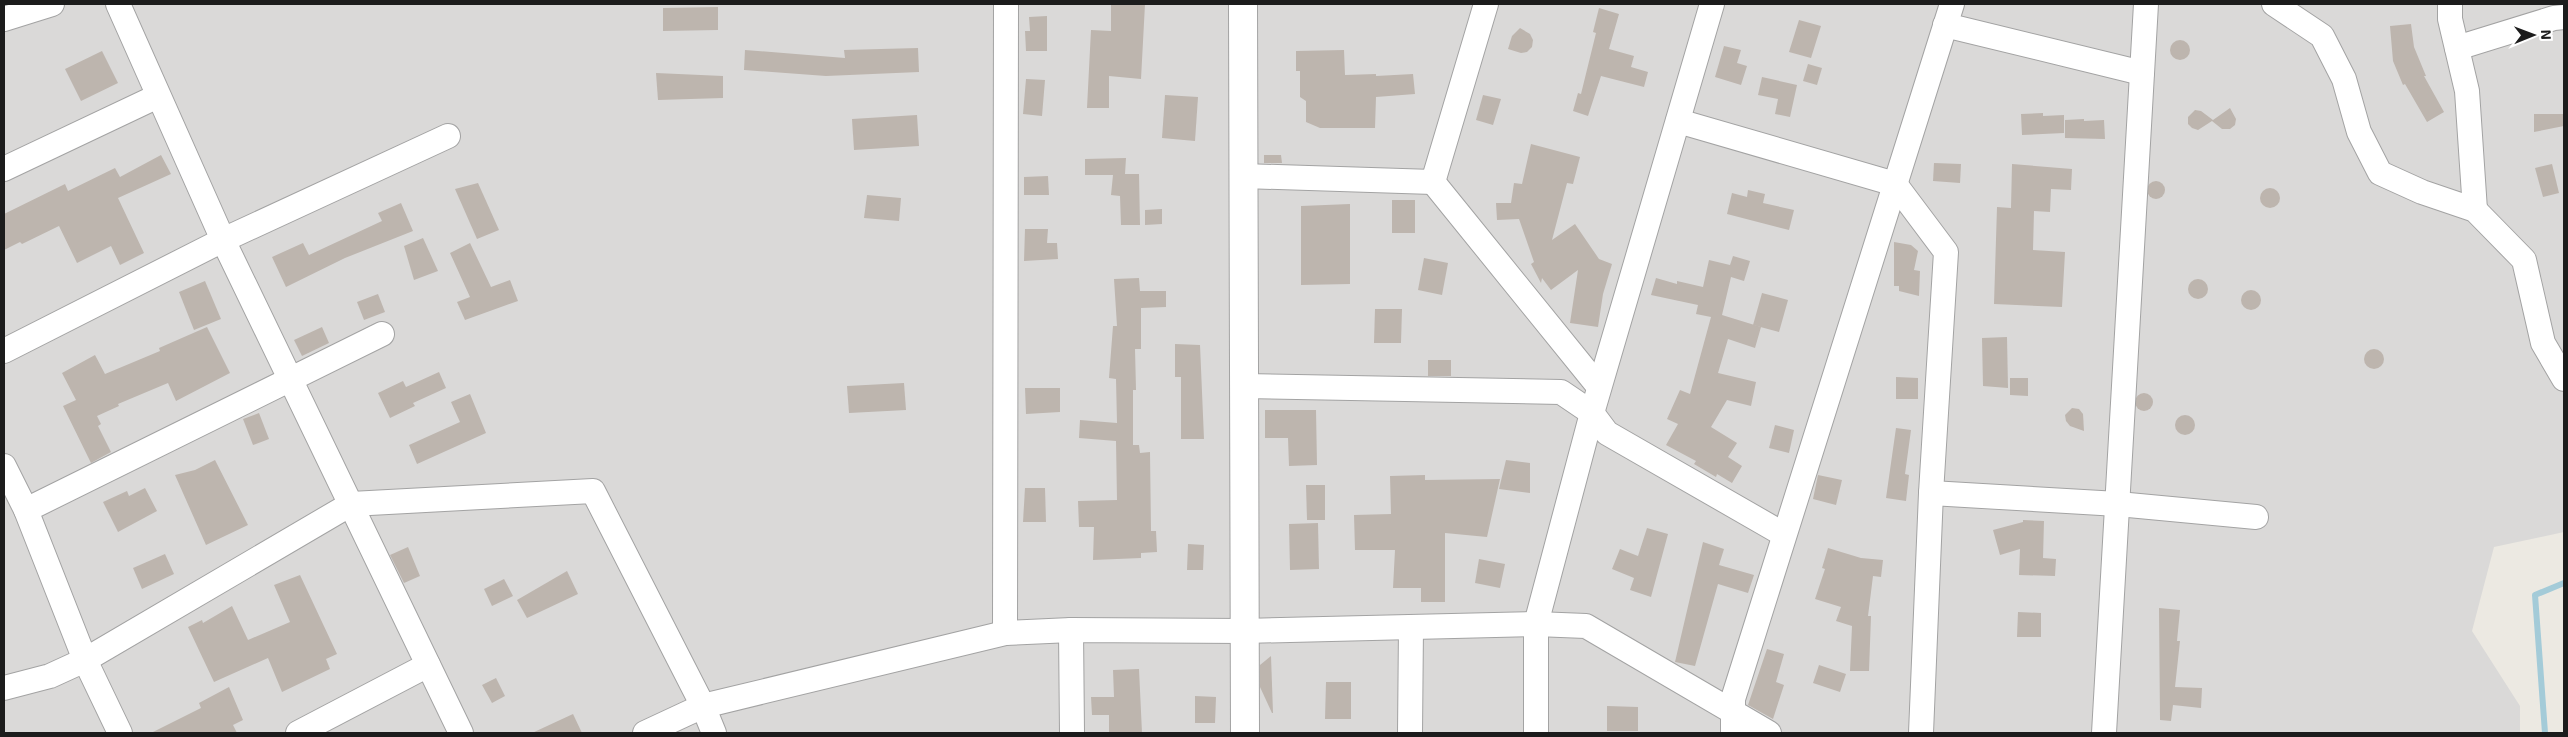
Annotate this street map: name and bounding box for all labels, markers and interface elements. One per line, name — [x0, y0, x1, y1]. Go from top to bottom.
north arrow — [2508, 10, 2558, 60]
text: N — [2538, 30, 2555, 40]

